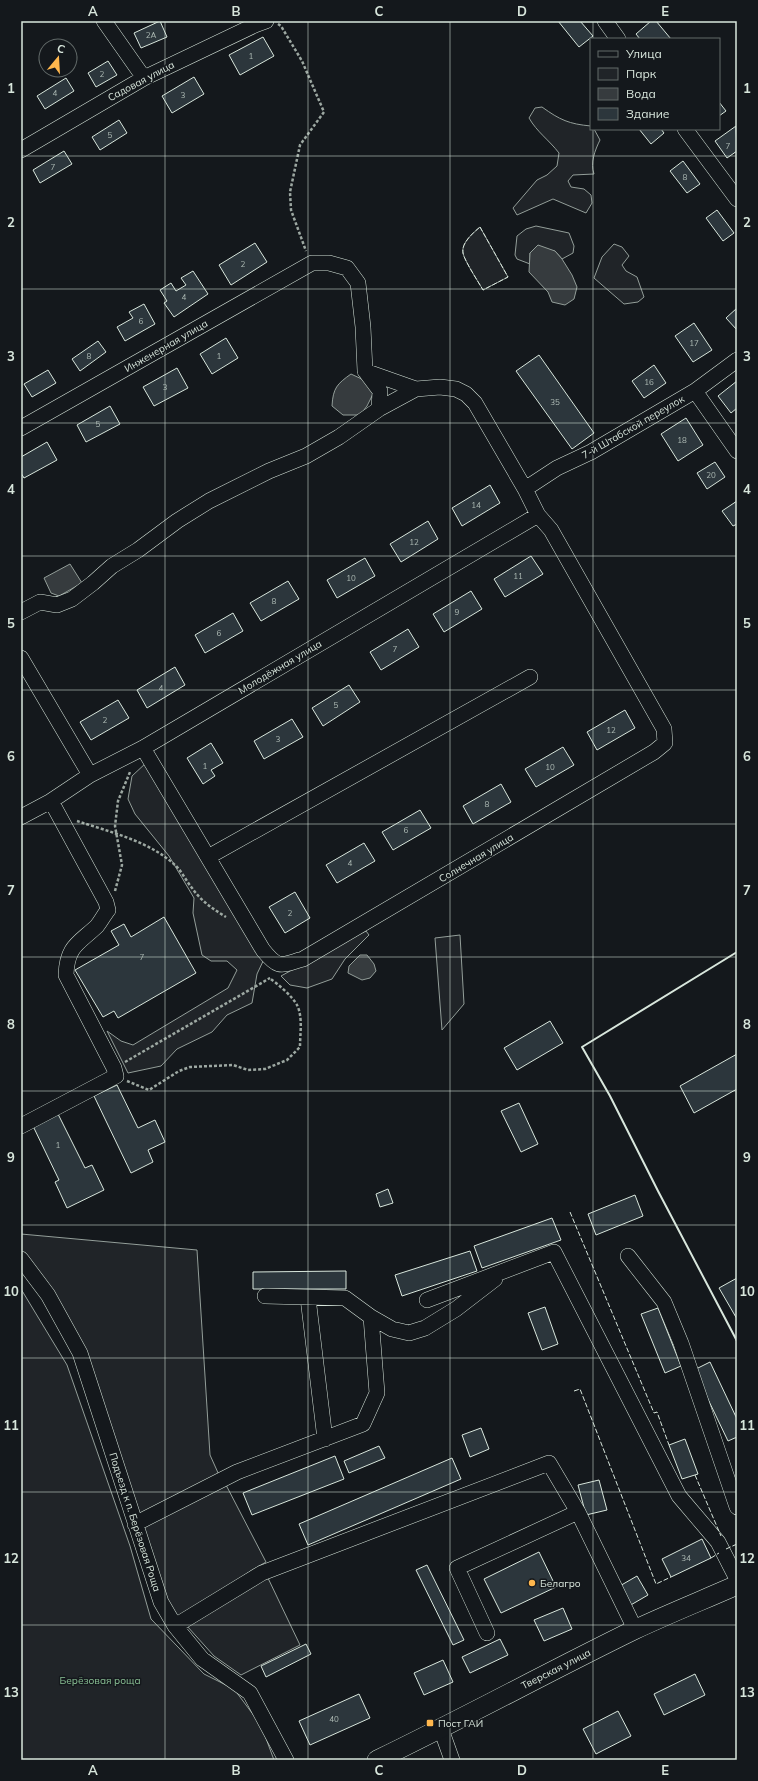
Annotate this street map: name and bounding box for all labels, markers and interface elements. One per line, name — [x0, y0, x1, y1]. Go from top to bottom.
text: A — [88, 3, 98, 19]
text: B — [232, 3, 241, 19]
text: C — [375, 3, 384, 19]
text: D — [517, 3, 527, 19]
text: E — [661, 3, 669, 19]
house number: 2А — [146, 30, 156, 40]
north arrow — [38, 38, 78, 78]
legend — [590, 38, 720, 130]
text: С — [55, 41, 67, 56]
text: Улица — [625, 46, 662, 61]
house number: 1 — [249, 51, 254, 61]
street label: Садовая улица — [105, 58, 177, 104]
text: Парк — [626, 66, 657, 81]
house number: 2 — [100, 69, 105, 79]
text: 1 — [7, 80, 15, 96]
text: 1 — [743, 80, 751, 96]
text: Вода — [626, 86, 656, 101]
house number: 4 — [53, 88, 58, 98]
house number: 3 — [181, 90, 186, 100]
text: Здание — [626, 106, 670, 121]
house number: 5 — [108, 130, 113, 140]
house number: 7 — [726, 141, 731, 151]
house number: 7 — [51, 162, 56, 172]
house number: 8 — [683, 172, 688, 182]
text: 2 — [7, 214, 15, 230]
text: 2 — [743, 214, 751, 230]
house number: 2 — [241, 259, 246, 269]
house number: 4 — [182, 292, 187, 302]
house number: 6 — [139, 316, 144, 326]
street label: Инженерная улица — [122, 317, 210, 375]
house number: 17 — [689, 338, 699, 348]
text: 3 — [7, 348, 15, 364]
text: 3 — [743, 348, 751, 364]
house number: 8 — [87, 351, 92, 361]
house number: 1 — [217, 351, 222, 361]
house number: 16 — [644, 377, 654, 387]
house number: 3 — [163, 382, 168, 392]
street label: 7-й Штабской переулок — [579, 392, 687, 462]
house number: 35 — [550, 397, 560, 407]
house number: 5 — [96, 419, 101, 429]
house number: 18 — [677, 435, 687, 445]
house number: 20 — [706, 470, 716, 480]
text: 4 — [7, 481, 15, 497]
text: 4 — [743, 481, 751, 497]
house number: 14 — [471, 500, 481, 510]
house number: 12 — [409, 537, 419, 547]
house number: 11 — [513, 571, 523, 581]
house number: 10 — [346, 573, 356, 583]
house number: 8 — [272, 596, 277, 606]
house number: 9 — [455, 607, 460, 617]
text: 5 — [7, 615, 15, 631]
text: 5 — [743, 615, 751, 631]
house number: 6 — [217, 628, 222, 638]
street label: Молодёжная улица — [236, 637, 324, 697]
house number: 7 — [393, 644, 398, 654]
house number: 4 — [159, 683, 164, 693]
house number: 5 — [334, 700, 339, 710]
house number: 2 — [103, 715, 108, 725]
house number: 12 — [606, 725, 616, 735]
house number: 3 — [276, 734, 281, 744]
text: 6 — [7, 748, 15, 764]
text: 6 — [743, 748, 751, 764]
house number: 1 — [203, 761, 208, 771]
house number: 10 — [545, 762, 555, 772]
house number: 8 — [485, 799, 490, 809]
house number: 6 — [404, 825, 409, 835]
street label: Солнечная улица — [436, 831, 516, 885]
house number: 4 — [348, 858, 353, 868]
text: 7 — [7, 882, 15, 898]
text: 7 — [743, 882, 751, 898]
house number: 2 — [288, 908, 293, 918]
house number: 7 — [140, 952, 145, 962]
text: 8 — [7, 1016, 15, 1032]
text: 8 — [743, 1016, 751, 1032]
house number: 1 — [56, 1140, 61, 1150]
text: 9 — [7, 1149, 15, 1165]
text: 9 — [743, 1149, 751, 1165]
text: 10 — [3, 1283, 19, 1299]
text: 10 — [739, 1283, 755, 1299]
text: 11 — [3, 1417, 19, 1433]
text: 11 — [739, 1417, 755, 1433]
street label: Подъезд к п. Берёзовая Роща — [106, 1451, 164, 1593]
text: 12 — [3, 1550, 19, 1566]
text: 12 — [739, 1550, 755, 1566]
house number: 34 — [681, 1553, 691, 1563]
place label: Белагро — [540, 1577, 581, 1590]
marker: Белагро — [527, 1578, 537, 1588]
street label: Тверская улица — [519, 1646, 593, 1692]
park label: Берёзовая роща — [59, 1674, 141, 1687]
text: 13 — [3, 1684, 19, 1700]
text: 13 — [739, 1684, 755, 1700]
house number: 40 — [329, 1714, 339, 1724]
place label: Пост ГАИ — [438, 1717, 483, 1730]
marker: Пост ГАИ — [425, 1718, 435, 1728]
text: A — [88, 1762, 98, 1778]
text: B — [232, 1762, 241, 1778]
text: C — [375, 1762, 384, 1778]
text: D — [517, 1762, 527, 1778]
text: E — [661, 1762, 669, 1778]

